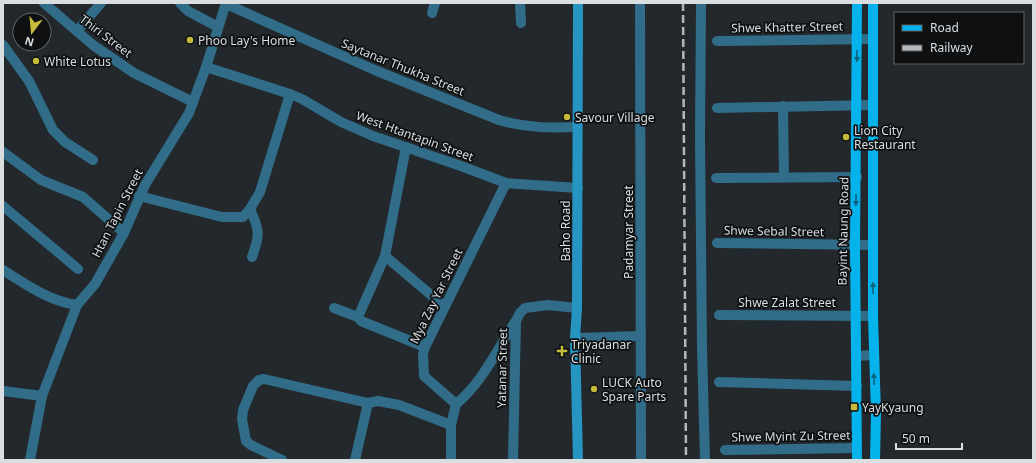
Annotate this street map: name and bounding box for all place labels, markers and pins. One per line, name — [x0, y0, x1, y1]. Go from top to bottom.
place label: Phoo Lay's Home — [198, 32, 296, 49]
marker: Phoo Lay's Home — [185, 35, 195, 45]
place label: White Lotus — [44, 53, 111, 70]
marker: White Lotus — [31, 56, 41, 66]
place label: Savour Village — [575, 109, 655, 126]
marker: Savour Village — [562, 112, 572, 122]
place label: Lion City Restaurant — [854, 122, 916, 153]
marker: Lion City Restaurant — [841, 132, 851, 142]
place label: Triyadanar Clinic — [571, 336, 631, 367]
marker: Triyadanar Clinic — [556, 345, 568, 357]
place label: LUCK Auto Spare Parts — [602, 374, 667, 405]
marker: LUCK Auto Spare Parts — [589, 384, 599, 394]
place label: YayKyaung — [862, 399, 924, 416]
marker: YayKyaung — [849, 402, 859, 412]

